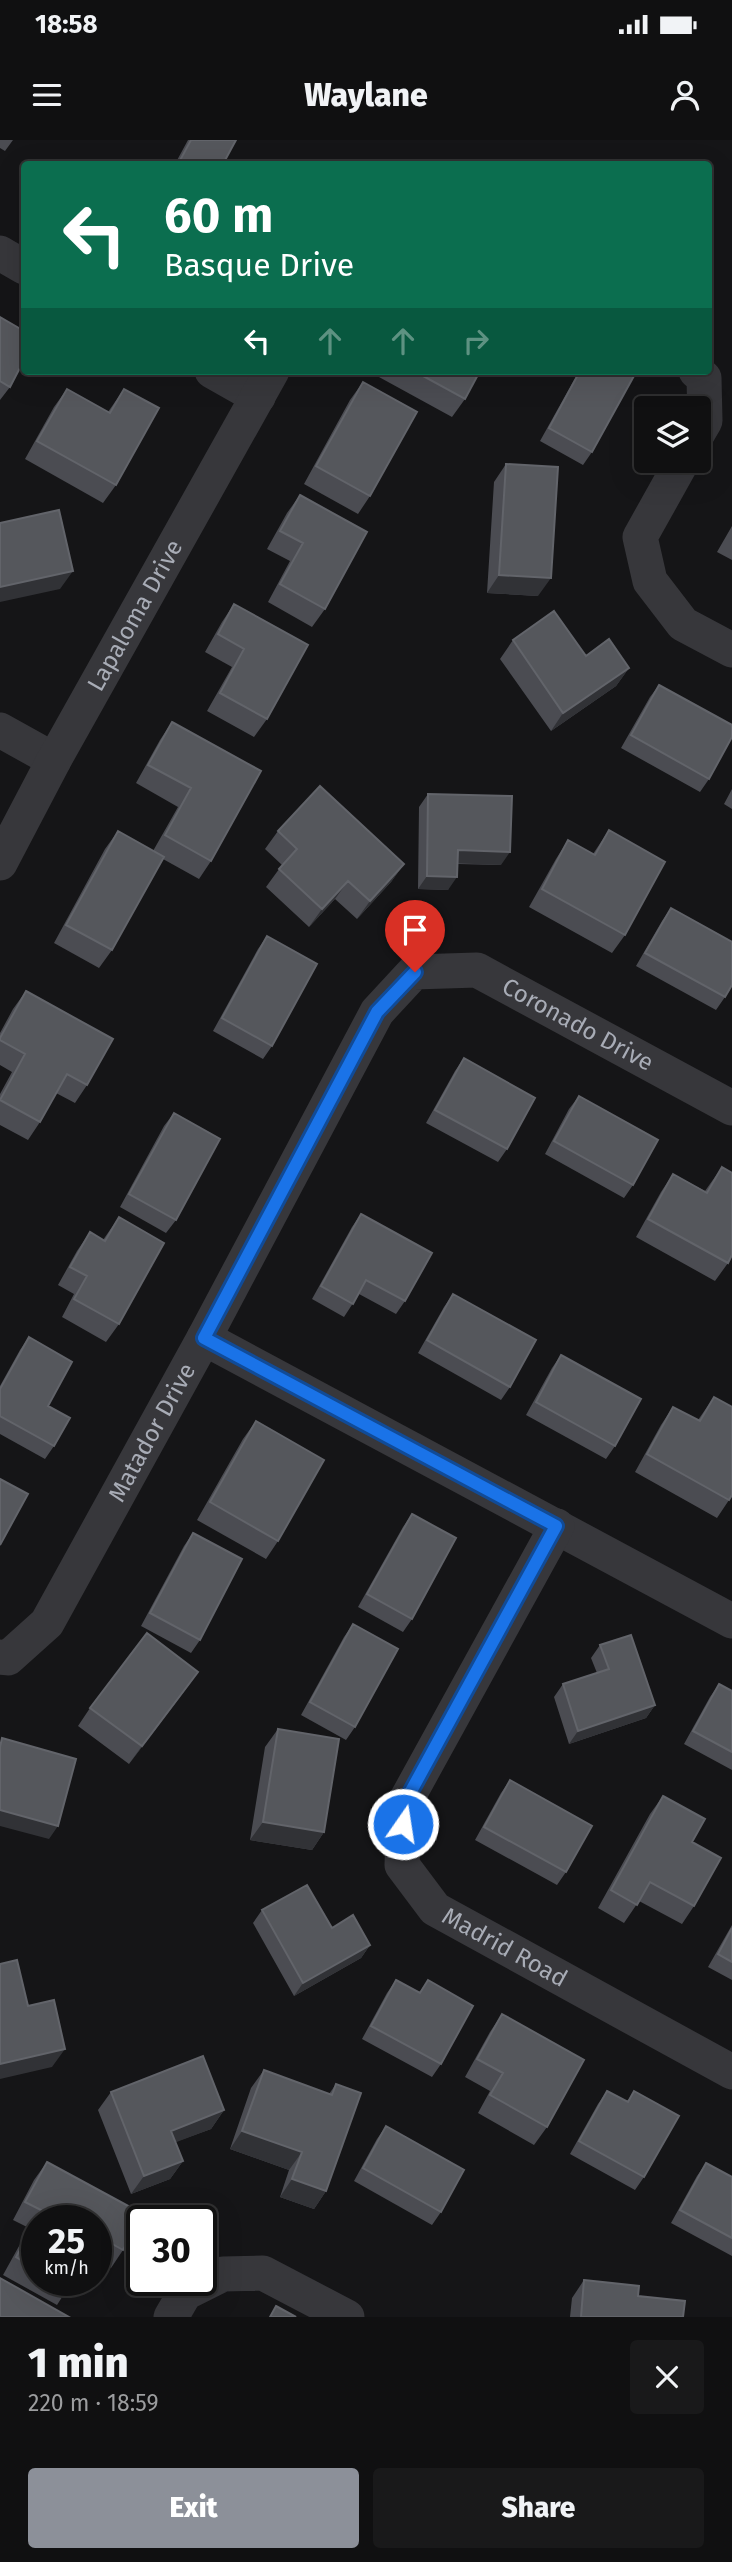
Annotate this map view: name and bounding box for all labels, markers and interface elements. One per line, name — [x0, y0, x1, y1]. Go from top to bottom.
text: 18:58 — [35, 9, 98, 40]
icon: menu — [28, 76, 66, 114]
text: Waylane — [304, 76, 428, 114]
icon: person — [666, 76, 704, 114]
text: 60 m — [164, 186, 273, 245]
icon: left — [49, 189, 140, 280]
text: Basque Drive — [164, 246, 354, 284]
icon: left — [238, 322, 276, 360]
icon: ahead — [311, 322, 349, 360]
icon: ahead — [384, 322, 422, 360]
icon: right — [457, 322, 495, 360]
map controls — [634, 396, 711, 473]
button: layers — [634, 396, 711, 473]
street label: Lapaloma Drive — [82, 535, 189, 696]
pin — [385, 900, 445, 972]
icon: arrive — [396, 911, 434, 949]
street label: Coronado Drive — [497, 972, 658, 1077]
street label: Matador Drive — [103, 1358, 201, 1507]
position arrow — [366, 1787, 440, 1861]
street label: Madrid Road — [437, 1902, 572, 1993]
speed limit sign: 30 — [126, 2205, 217, 2296]
text: 25 — [48, 2220, 85, 2262]
text: km/h — [44, 2257, 89, 2279]
text: 1 min — [28, 2338, 129, 2388]
button: close — [630, 2340, 704, 2414]
text: 220 m · 18:59 — [28, 2389, 159, 2417]
button: Exit — [28, 2468, 359, 2548]
button: Share — [373, 2468, 704, 2548]

